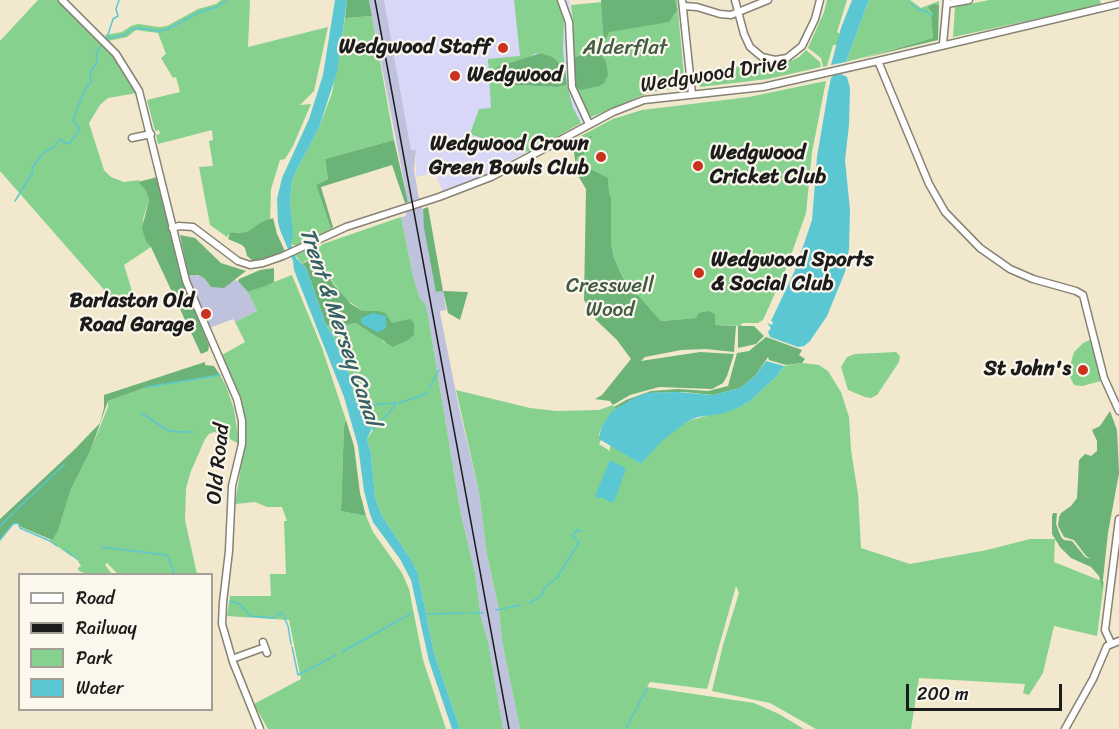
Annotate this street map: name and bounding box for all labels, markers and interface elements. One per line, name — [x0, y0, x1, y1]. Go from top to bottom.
place label: Wedgwood Staff — [339, 35, 491, 61]
park label: Alderflat — [583, 36, 667, 62]
marker: Wedgwood Staff — [496, 41, 510, 55]
street label: Wedgwood Drive — [639, 51, 789, 99]
place label: Wedgwood — [467, 63, 562, 89]
marker: Wedgwood — [448, 69, 462, 83]
place label: Wedgwood Crown Green Bowls Club — [429, 132, 589, 182]
place label: Wedgwood Cricket Club — [710, 141, 826, 191]
marker: Wedgwood Crown Green Bowls Club — [594, 150, 608, 164]
marker: Wedgwood Cricket Club — [691, 159, 705, 173]
water label: Trent & Mersey Canal — [293, 225, 385, 429]
place label: Wedgwood Sports & Social Club — [711, 248, 873, 298]
marker: Wedgwood Sports & Social Club — [692, 266, 706, 280]
park label: Cresswell Wood — [566, 274, 654, 324]
place label: Barlaston Old Road Garage — [69, 289, 194, 339]
marker: Barlaston Old Road Garage — [199, 307, 213, 321]
place label: St John's — [984, 357, 1071, 383]
marker: St John's — [1076, 363, 1090, 377]
street label: Old Road — [202, 422, 236, 506]
legend — [18, 573, 213, 711]
text: Road — [76, 582, 115, 614]
text: Railway — [76, 612, 137, 644]
text: Park — [76, 642, 113, 674]
text: Water — [76, 672, 123, 704]
scale bar — [909, 672, 1065, 710]
text: 200 m — [917, 678, 969, 710]

